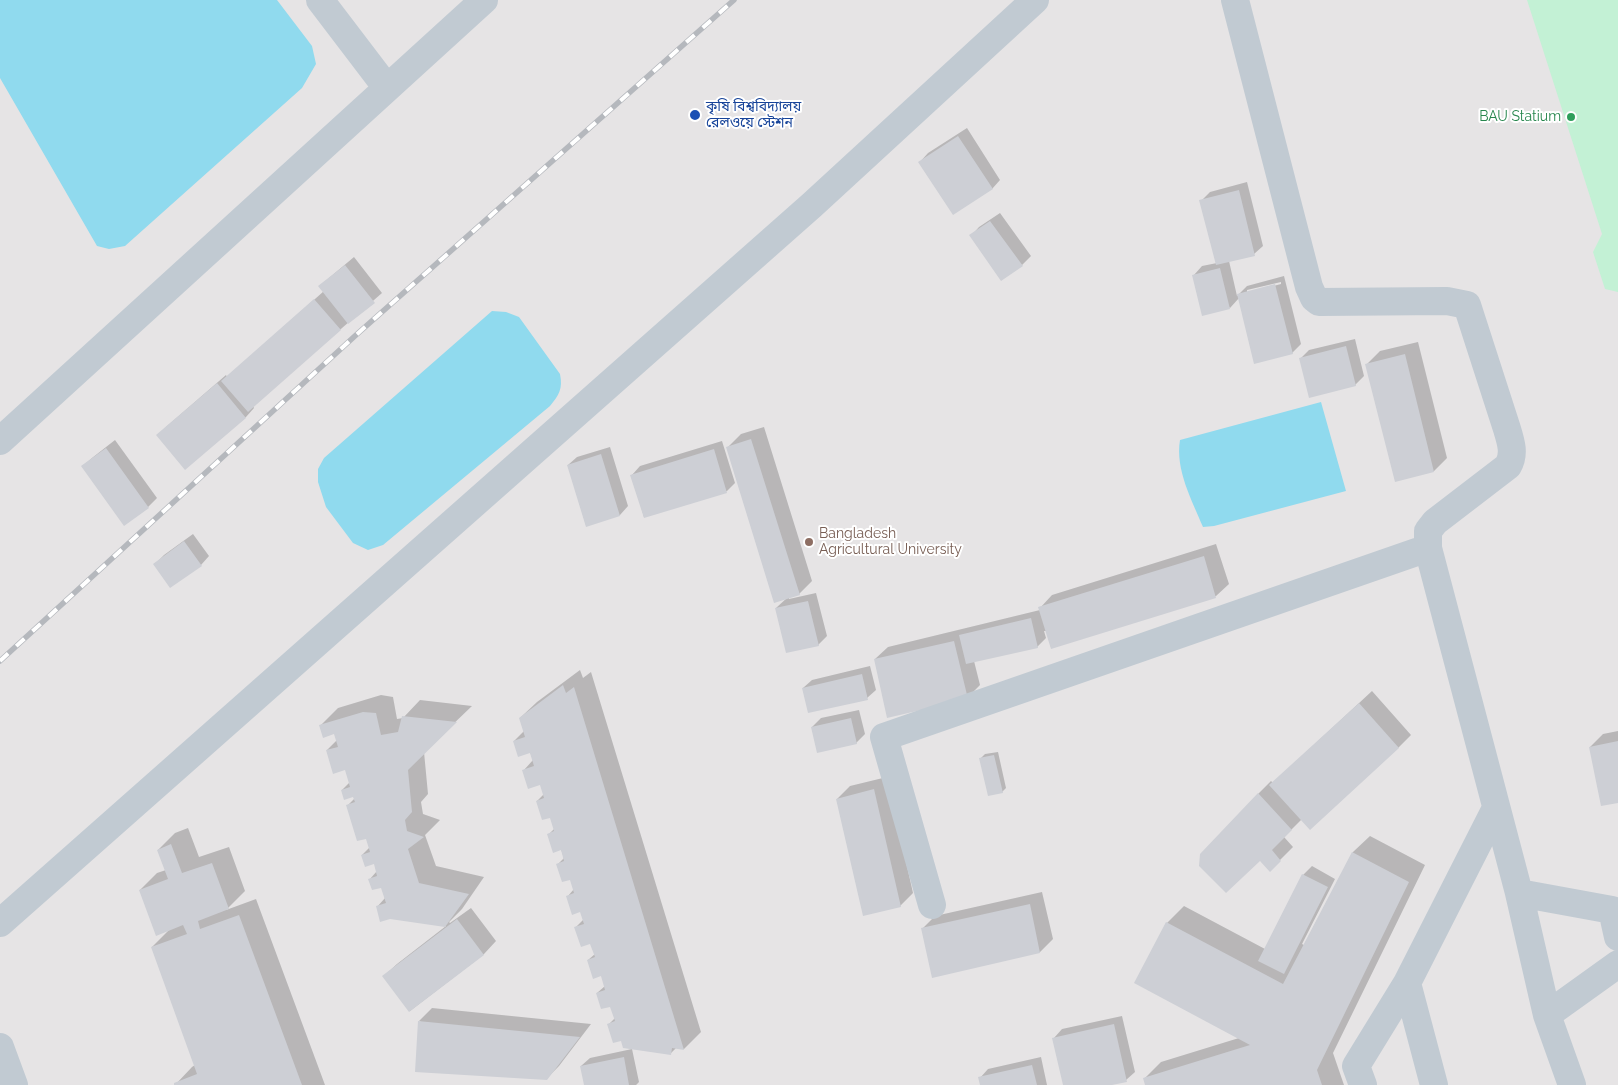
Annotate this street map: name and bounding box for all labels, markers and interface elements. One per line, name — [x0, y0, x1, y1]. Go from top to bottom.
place label: কৃষি বিশ্ববিদ্যালয় রেলওয়ে স্টেশন — [706, 99, 801, 132]
marker: কৃষি বিশ্ববিদ্যালয় রেলওয়ে স্টেশন — [688, 108, 702, 122]
place label: BAU Statium — [1479, 109, 1561, 125]
marker: BAU Statium — [1565, 111, 1577, 123]
place label: Bangladesh Agricultural University — [819, 526, 962, 558]
marker: Bangladesh Agricultural University — [803, 536, 815, 548]

